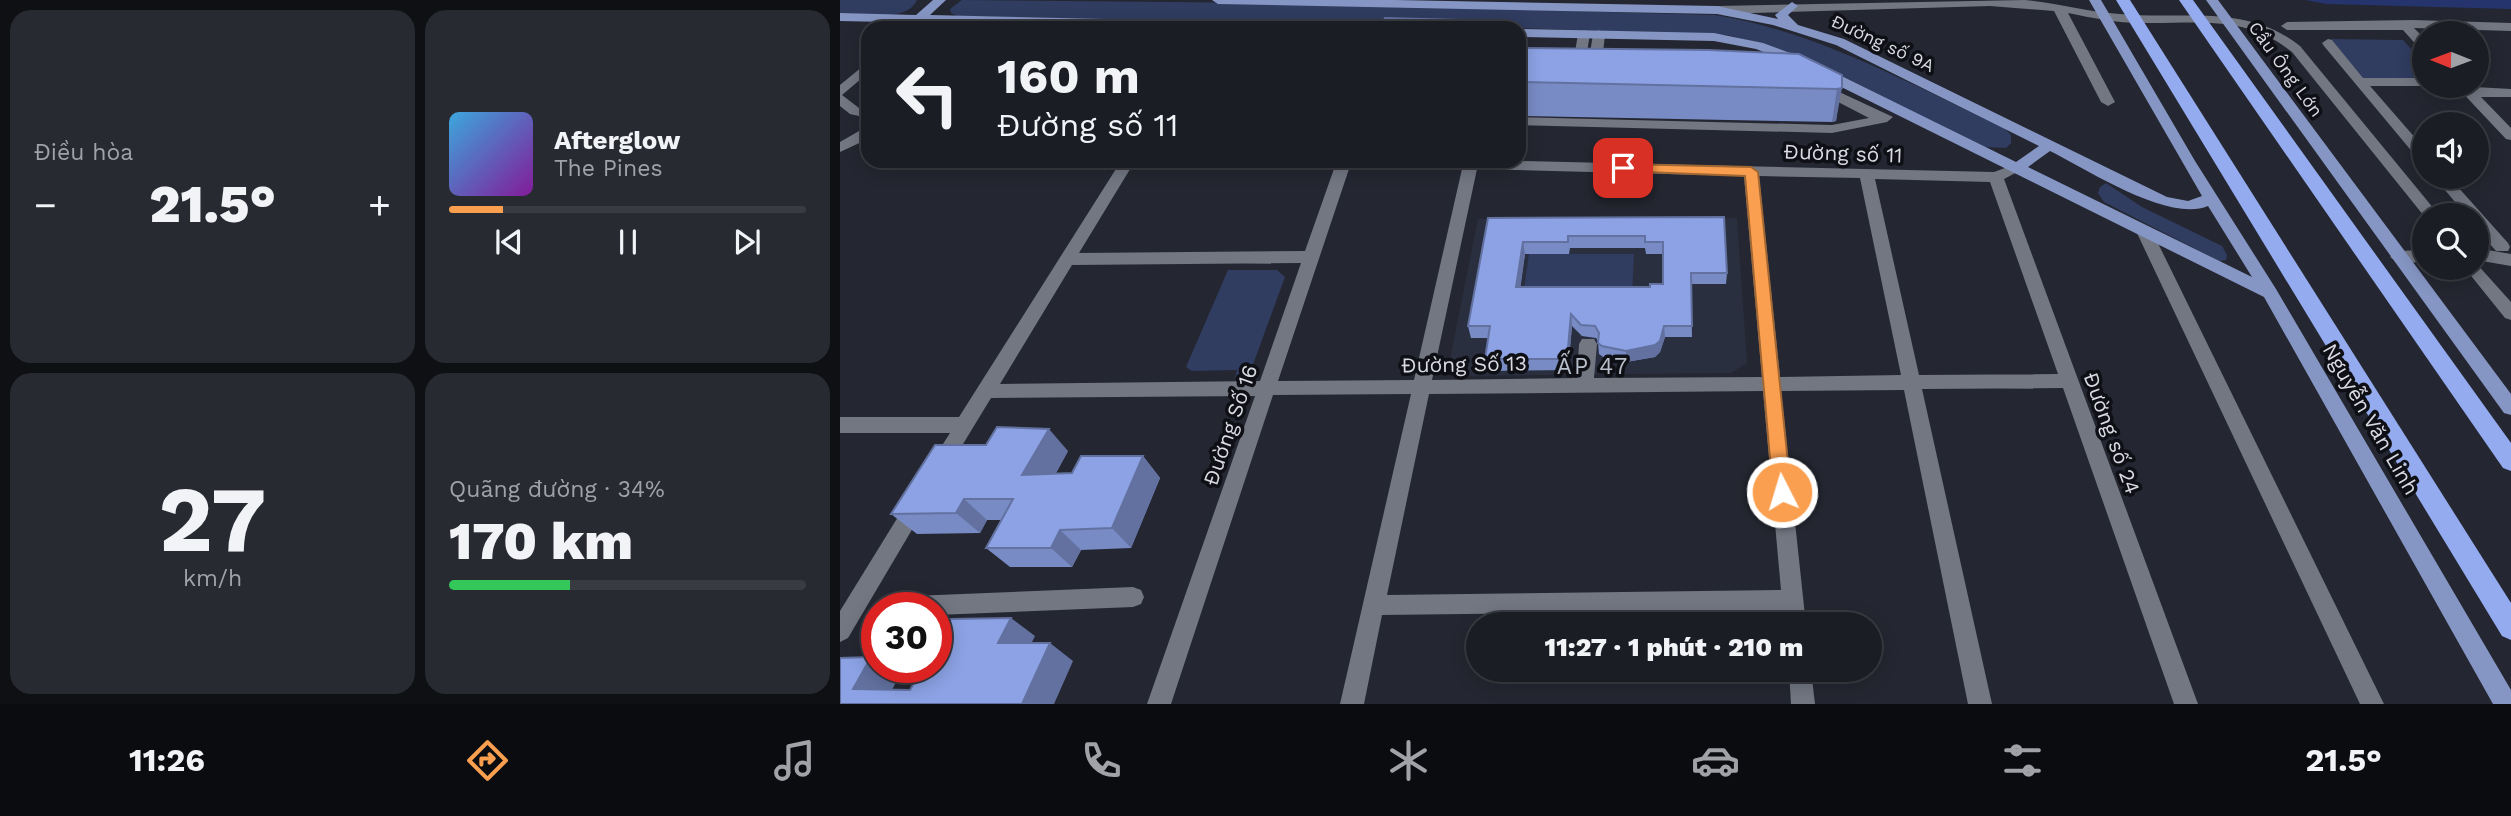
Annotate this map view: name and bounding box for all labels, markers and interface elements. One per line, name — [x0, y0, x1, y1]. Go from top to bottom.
street label: Đường số 9A — [1828, 10, 1938, 76]
street label: Cầu Ông Lớn — [2244, 17, 2328, 121]
north arrow — [2412, 21, 2488, 98]
map controls — [2412, 21, 2489, 280]
text: 160 m — [997, 47, 1140, 105]
icon: left — [882, 49, 973, 140]
text: Đường số 11 — [997, 106, 1179, 144]
button: sound — [2412, 112, 2489, 189]
text: Afterglow — [554, 125, 680, 155]
pin — [1593, 138, 1653, 198]
street label: Đường số 11 — [1783, 138, 1903, 168]
text: Điều hòa — [34, 139, 133, 166]
icon: arrive — [1604, 149, 1642, 187]
text: The Pines — [554, 155, 663, 182]
text: 21.5° — [149, 174, 276, 235]
text: − — [34, 183, 57, 227]
text: + — [368, 183, 391, 227]
button: search — [2412, 203, 2489, 280]
icon: previous — [490, 223, 528, 261]
icon: pause — [609, 223, 647, 261]
icon: next — [728, 223, 766, 261]
street label: Nguyễn Văn Linh — [2318, 339, 2424, 499]
street label: Đường Số 13 — [1401, 350, 1527, 378]
district label: ẤP 47 — [1557, 350, 1629, 380]
street label: Đường Số 16 — [1198, 361, 1262, 489]
street label: Đường số 24 — [2078, 369, 2146, 497]
position arrow — [1745, 455, 1819, 529]
text: 27 — [159, 466, 266, 573]
text: Quãng đường · 34% — [449, 476, 665, 503]
text: 170 km — [449, 511, 633, 572]
text: km/h — [183, 565, 242, 592]
speed limit sign: 30 — [861, 592, 952, 683]
text: 11:27 · 1 phút · 210 m — [1545, 632, 1803, 662]
icon: directions — [463, 736, 512, 785]
icon: music — [770, 736, 819, 785]
icon: phone — [1077, 736, 1126, 785]
icon: climate — [1384, 736, 1433, 785]
icon: car — [1691, 736, 1740, 785]
icon: filters — [1998, 736, 2047, 785]
text: 11:26 — [129, 741, 205, 779]
text: 21.5° — [2305, 741, 2382, 779]

